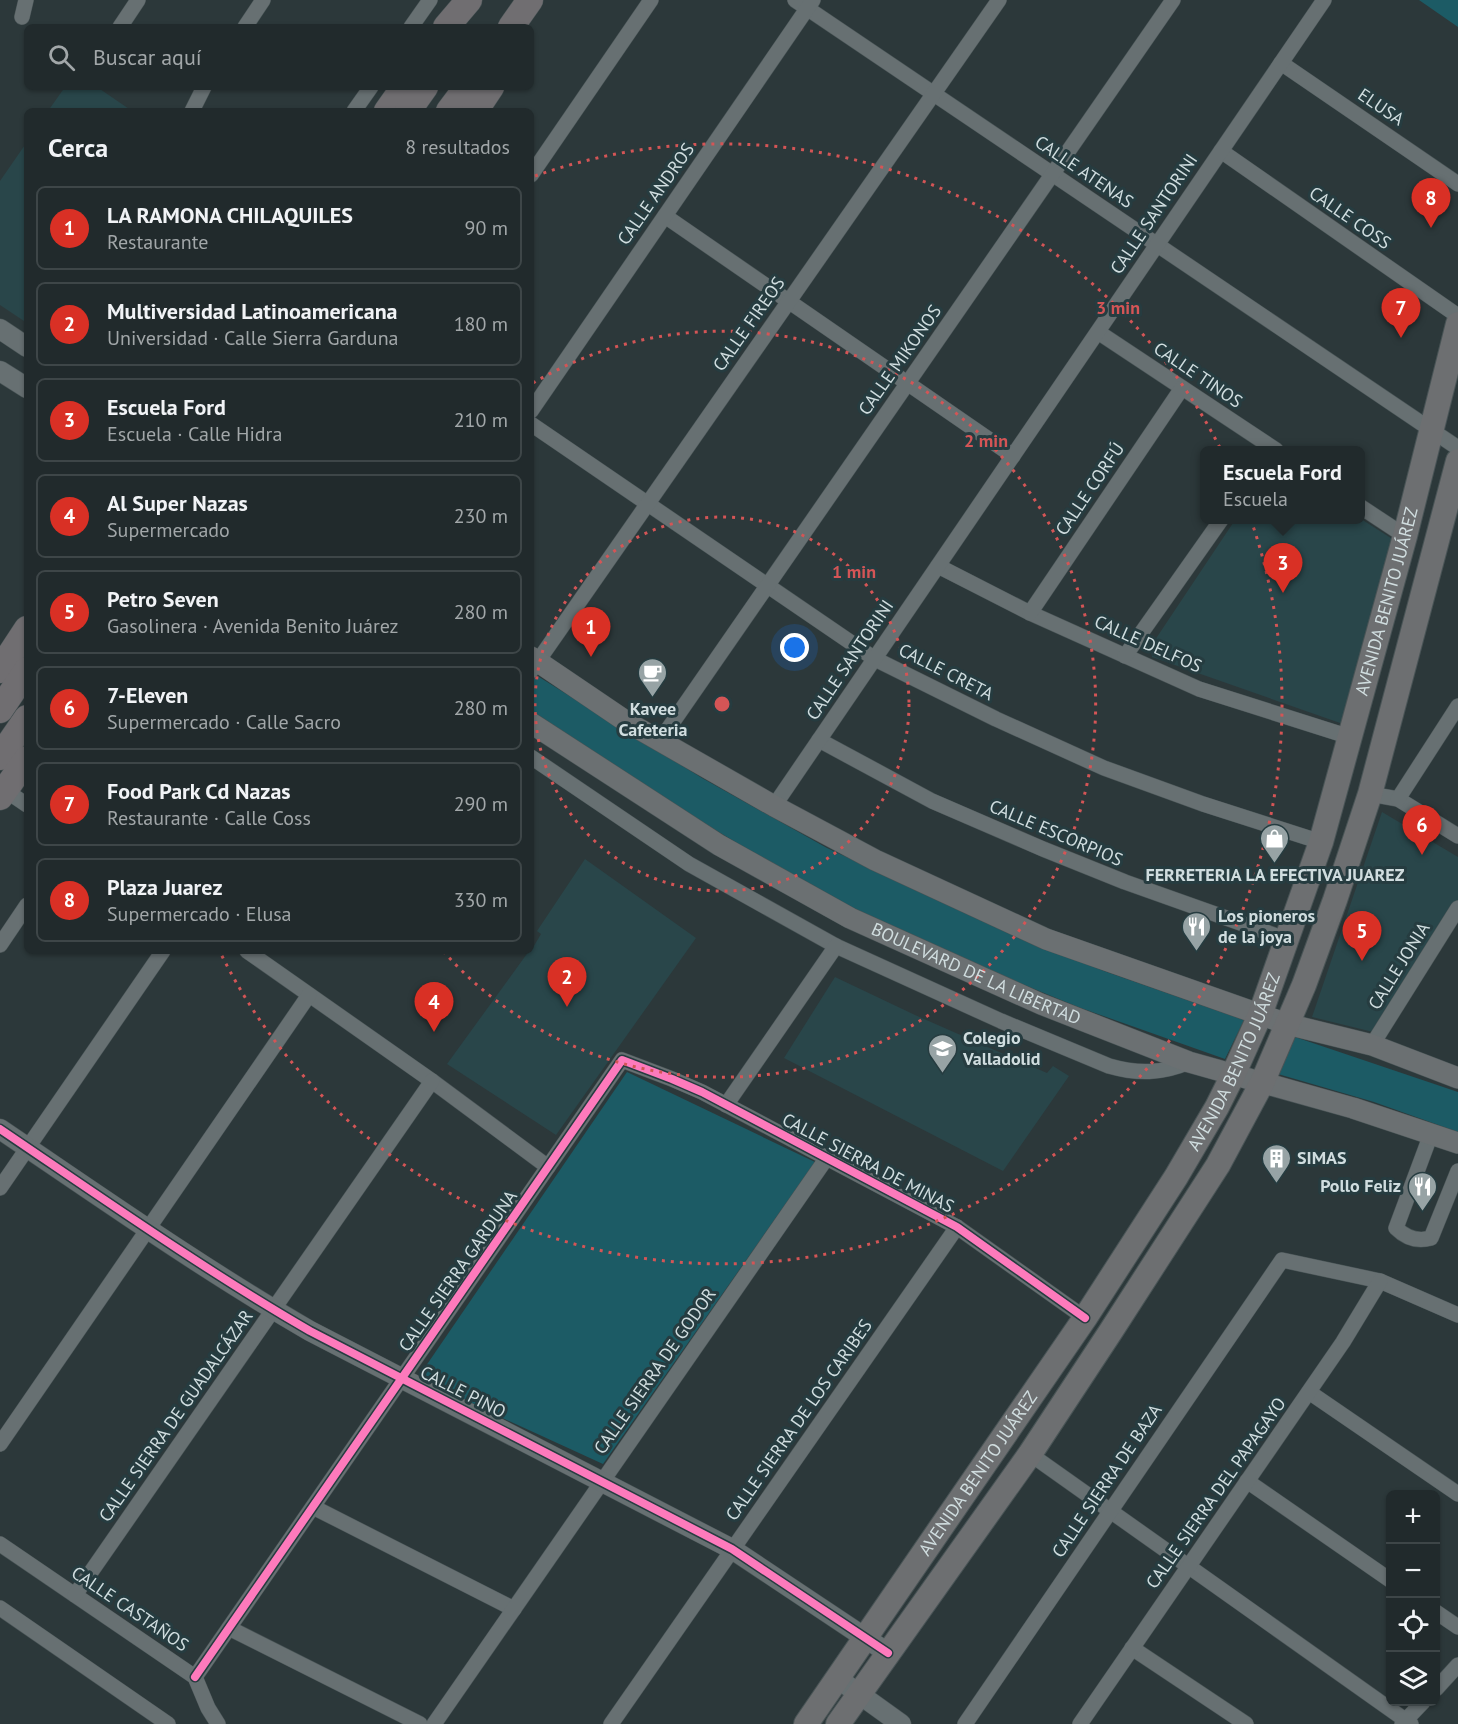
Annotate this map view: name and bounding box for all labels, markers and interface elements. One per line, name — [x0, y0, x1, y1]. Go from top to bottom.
search box — [24, 24, 534, 90]
icon: search — [45, 41, 78, 74]
text: Buscar aquí — [93, 43, 202, 71]
street label: ELUSA — [1354, 83, 1409, 131]
street label: CALLE ATENAS — [1031, 130, 1138, 213]
text: Cerca — [48, 131, 108, 164]
text: 8 resultados — [405, 134, 510, 160]
street label: CALLE ANDROS — [612, 138, 699, 249]
street label: CALLE SANTORINI — [1105, 149, 1202, 278]
pin: 8 — [1412, 178, 1450, 228]
street label: CALLE COSS — [1305, 181, 1396, 254]
text: LA RAMONA CHILAQUILES — [107, 201, 353, 229]
text: 1 — [64, 215, 75, 241]
text: 90 m — [465, 215, 508, 241]
text: Restaurante — [107, 229, 208, 255]
street label: CALLE FIREOS — [708, 272, 790, 375]
pin: 7 — [1382, 288, 1420, 338]
text: 3 min — [1096, 296, 1140, 319]
text: Multiversidad Latinoamericana — [107, 297, 398, 325]
street label: CALLE MIKONOS — [853, 300, 946, 419]
text: 2 — [64, 311, 75, 337]
text: 180 m — [454, 311, 508, 337]
text: Universidad · Calle Sierra Garduna — [107, 325, 399, 351]
street label: CALLE TINOS — [1150, 337, 1247, 413]
text: Escuela Ford — [107, 393, 226, 421]
text: 3 — [64, 407, 75, 433]
text: 210 m — [454, 407, 508, 433]
text: Escuela · Calle Hidra — [107, 421, 282, 447]
text: 2 min — [964, 429, 1008, 452]
street label: CALLE CORFÚ — [1050, 438, 1129, 540]
popup — [1200, 446, 1365, 524]
text: Escuela Ford — [1223, 458, 1342, 486]
text: Escuela — [1223, 486, 1288, 512]
text: Al Super Nazas — [107, 489, 248, 517]
text: 4 — [64, 503, 75, 529]
text: 230 m — [454, 503, 508, 529]
street label: AVENIDA BENITO JUÁREZ — [1350, 504, 1423, 698]
text: Supermercado — [107, 517, 230, 543]
pin: 3 — [1264, 544, 1302, 593]
text: 1 min — [832, 560, 876, 583]
text: Petro Seven — [107, 585, 219, 613]
street label: CALLE SANTORINI — [801, 595, 898, 724]
text: 5 — [64, 599, 75, 625]
text: 280 m — [454, 599, 508, 625]
pin: 1 — [572, 608, 610, 657]
street label: CALLE DELFOS — [1091, 610, 1206, 677]
text: Gasolinera · Avenida Benito Juárez — [107, 613, 399, 639]
your location — [780, 633, 809, 662]
street label: CALLE CRETA — [895, 638, 998, 705]
cafe icon: Kavee Cafeteria — [637, 656, 669, 698]
text: 7-Eleven — [107, 681, 188, 709]
centre of rings — [712, 694, 732, 714]
text: 6 — [64, 695, 75, 721]
text: 280 m — [454, 695, 508, 721]
place label: Kavee Cafeteria — [618, 697, 688, 741]
text: Supermercado · Calle Sacro — [107, 709, 341, 735]
text: Food Park Cd Nazas — [107, 777, 291, 805]
text: 7 — [64, 791, 75, 817]
text: 290 m — [454, 791, 508, 817]
street label: CALLE ESCORPIOS — [986, 794, 1126, 871]
text: Restaurante · Calle Coss — [107, 805, 311, 831]
pin: 6 — [1402, 806, 1442, 855]
shop icon: FERRETERIA LA EFECTIVA JUAREZ — [1259, 822, 1291, 864]
place label: FERRETERIA LA EFECTIVA JUAREZ — [1146, 863, 1405, 886]
text: Plaza Juarez — [107, 873, 222, 901]
text: 8 — [64, 887, 75, 913]
text: 330 m — [454, 887, 508, 913]
text: Supermercado · Elusa — [107, 901, 292, 927]
place label: Los pioneros de la joya — [1218, 904, 1316, 948]
restaurant icon: Los pioneros de la joya — [1181, 910, 1213, 952]
pin: 5 — [1342, 912, 1382, 961]
street label: BOULEVARD DE LA LIBERTAD — [868, 917, 1084, 1029]
street label: CALLE JONIA — [1363, 917, 1435, 1014]
pin: 2 — [548, 958, 586, 1007]
street label: AVENIDA BENITO JUÁREZ — [1182, 969, 1285, 1155]
pin: 4 — [414, 982, 454, 1032]
place label: Colegio Valladolid — [962, 1026, 1040, 1070]
school or university icon: Colegio Valladolid — [926, 1032, 958, 1074]
street label: CALLE SIERRA DE MINAS — [778, 1108, 958, 1218]
building icon: SIMAS — [1260, 1142, 1292, 1184]
place label: SIMAS — [1297, 1146, 1347, 1169]
restaurant icon: Pollo Feliz — [1406, 1170, 1438, 1212]
place label: Pollo Feliz — [1320, 1174, 1401, 1197]
street label: CALLE SIERRA GARDUNA — [393, 1185, 522, 1356]
street label: CALLE SIERRA DE GODOR — [588, 1283, 721, 1458]
street label: CALLE SIERRA DE GUADALCÁZAR — [93, 1305, 258, 1526]
street label: CALLE SIERRA DE LOS CARIBES — [720, 1315, 877, 1525]
street label: CALLE PINO — [417, 1360, 510, 1423]
street label: AVENIDA BENITO JUÁREZ — [913, 1386, 1042, 1560]
street label: CALLE SIERRA DEL PAPAGAYO — [1141, 1393, 1291, 1593]
street label: CALLE SIERRA DE BAZA — [1047, 1399, 1167, 1562]
map controls — [1386, 1490, 1440, 1706]
button: + — [1386, 1490, 1440, 1544]
button: − — [1386, 1544, 1440, 1598]
street label: CALLE CASTAÑOS — [67, 1561, 193, 1656]
button: locate — [1386, 1598, 1440, 1652]
button: layers — [1386, 1652, 1440, 1706]

